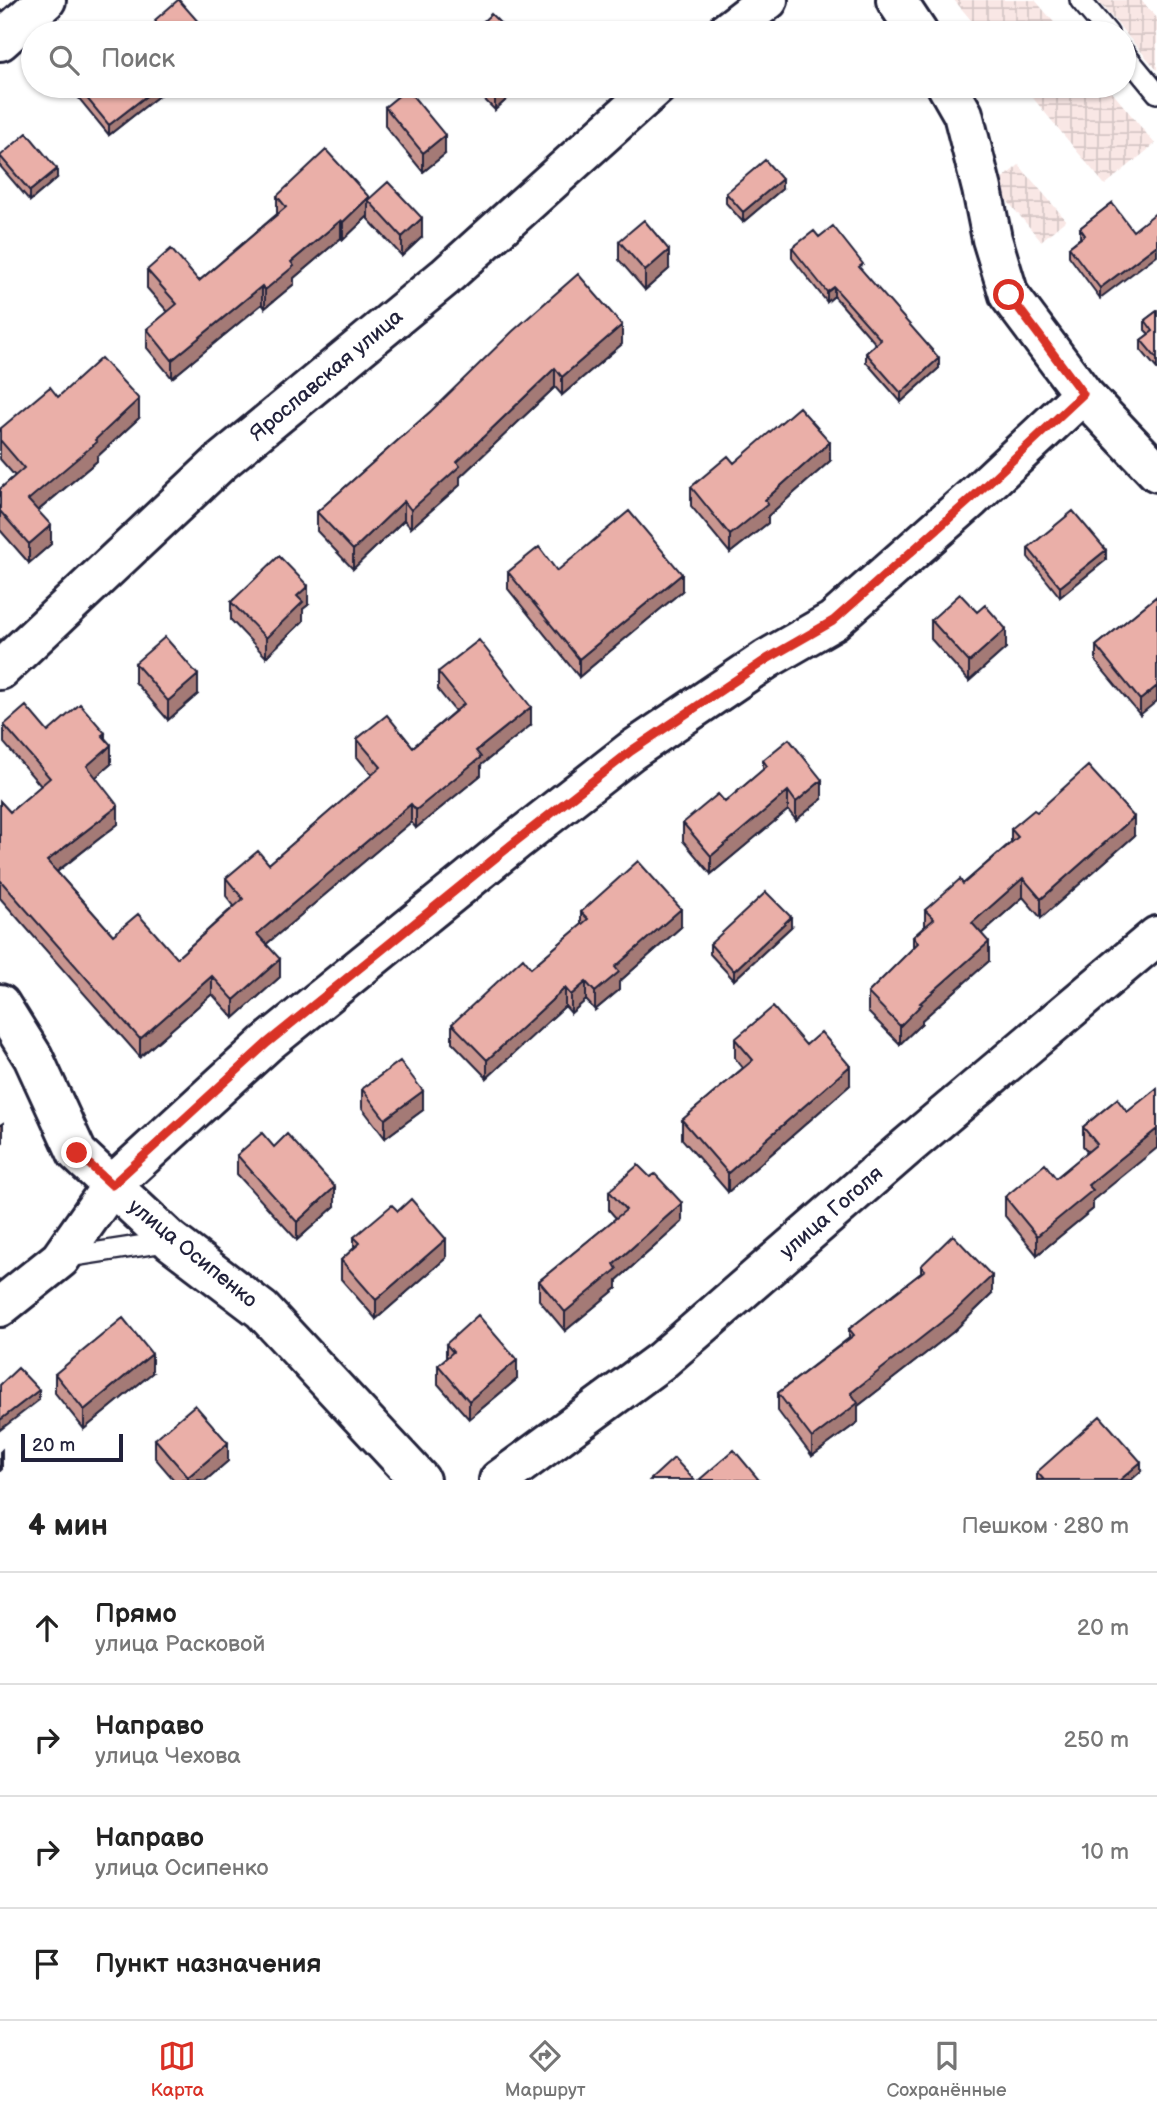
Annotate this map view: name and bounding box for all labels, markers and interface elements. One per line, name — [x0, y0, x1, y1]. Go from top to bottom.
search box — [21, 21, 1136, 98]
icon: search — [45, 41, 83, 79]
text: Поиск — [101, 44, 175, 75]
route start — [993, 279, 1024, 310]
street label: Ярославская улица — [245, 304, 408, 447]
route end — [61, 1137, 92, 1168]
street label: улица Гоголя — [775, 1161, 888, 1264]
street label: улица Осипенко — [123, 1194, 262, 1313]
scale bar — [21, 1431, 122, 1463]
text: 20 m — [32, 1434, 75, 1457]
text: 4 мин — [28, 1508, 108, 1544]
text: Пешком · 280 m — [961, 1512, 1129, 1540]
text: Прямо — [95, 1599, 177, 1630]
icon: ahead — [28, 1609, 66, 1647]
text: 20 m — [1077, 1614, 1129, 1642]
text: улица Расковой — [95, 1630, 265, 1658]
text: Направо — [95, 1711, 204, 1742]
icon: right — [28, 1721, 66, 1759]
text: 250 m — [1063, 1726, 1129, 1754]
text: улица Чехова — [95, 1742, 241, 1770]
text: Направо — [95, 1823, 204, 1854]
icon: right — [28, 1833, 66, 1871]
text: 10 m — [1081, 1838, 1129, 1866]
text: улица Осипенко — [95, 1854, 269, 1882]
icon: arrive — [28, 1945, 66, 1983]
text: Пункт назначения — [95, 1949, 321, 1980]
tab: Карта — [150, 2037, 204, 2102]
tab: Маршрут — [505, 2037, 586, 2102]
tab: Сохранённые — [887, 2037, 1007, 2102]

